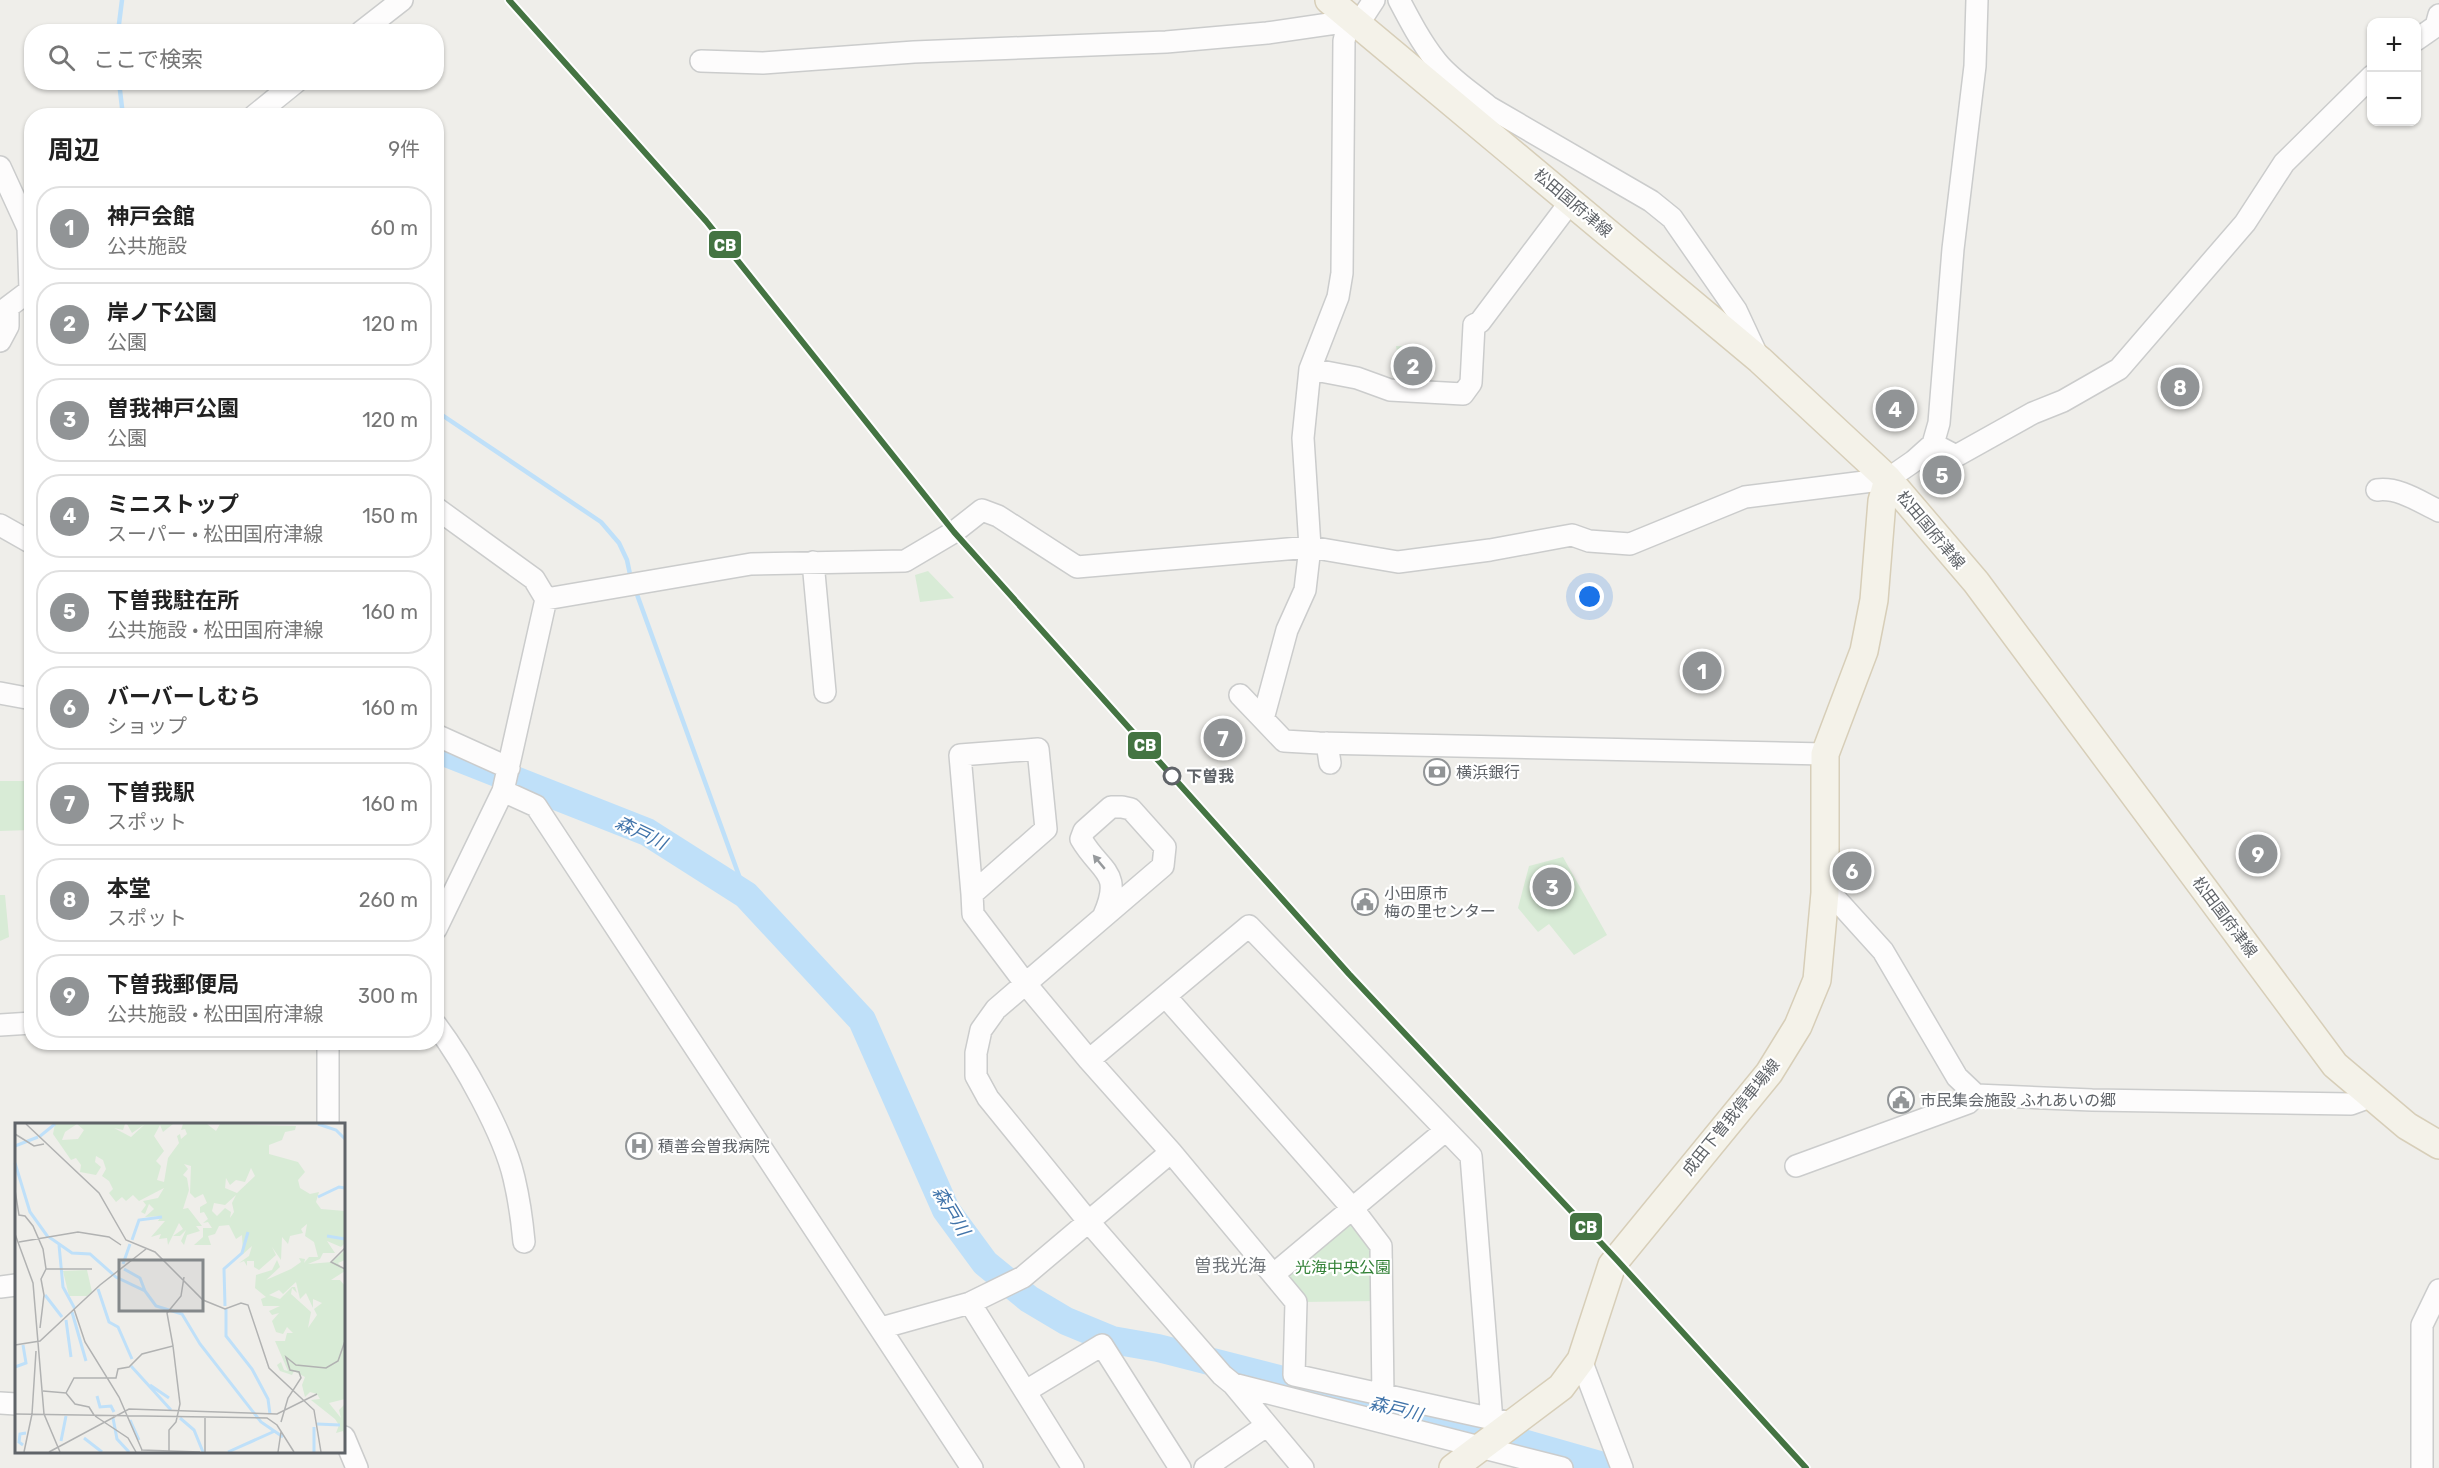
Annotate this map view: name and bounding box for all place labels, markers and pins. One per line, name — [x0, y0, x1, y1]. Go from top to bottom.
pin: 2 — [1394, 344, 1432, 388]
pin: 8 — [2160, 364, 2200, 410]
pin: 4 — [1876, 386, 1914, 432]
pin: 5 — [1922, 452, 1962, 498]
pin: 1 — [1682, 648, 1722, 694]
pin: 7 — [1204, 716, 1242, 760]
bank icon: 横浜銀行 — [1422, 757, 1452, 787]
place label: 横浜銀行 — [1456, 763, 1520, 782]
marker: 下曽我 — [1163, 767, 1181, 785]
place label: 下曽我 — [1186, 767, 1234, 786]
pin: 9 — [2238, 832, 2278, 876]
pin: 6 — [1832, 848, 1872, 894]
pin: 3 — [1532, 864, 1572, 910]
place label: 小田原市 梅の里センター — [1384, 884, 1496, 921]
public building icon: 小田原市 梅の里センター — [1350, 887, 1380, 917]
public building icon: 市民集会施設 ふれあいの郷 — [1886, 1085, 1916, 1115]
place label: 市民集会施設 ふれあいの郷 — [1920, 1091, 2116, 1110]
hospital icon: 積善会曽我病院 — [624, 1131, 654, 1161]
place label: 積善会曽我病院 — [658, 1137, 770, 1156]

